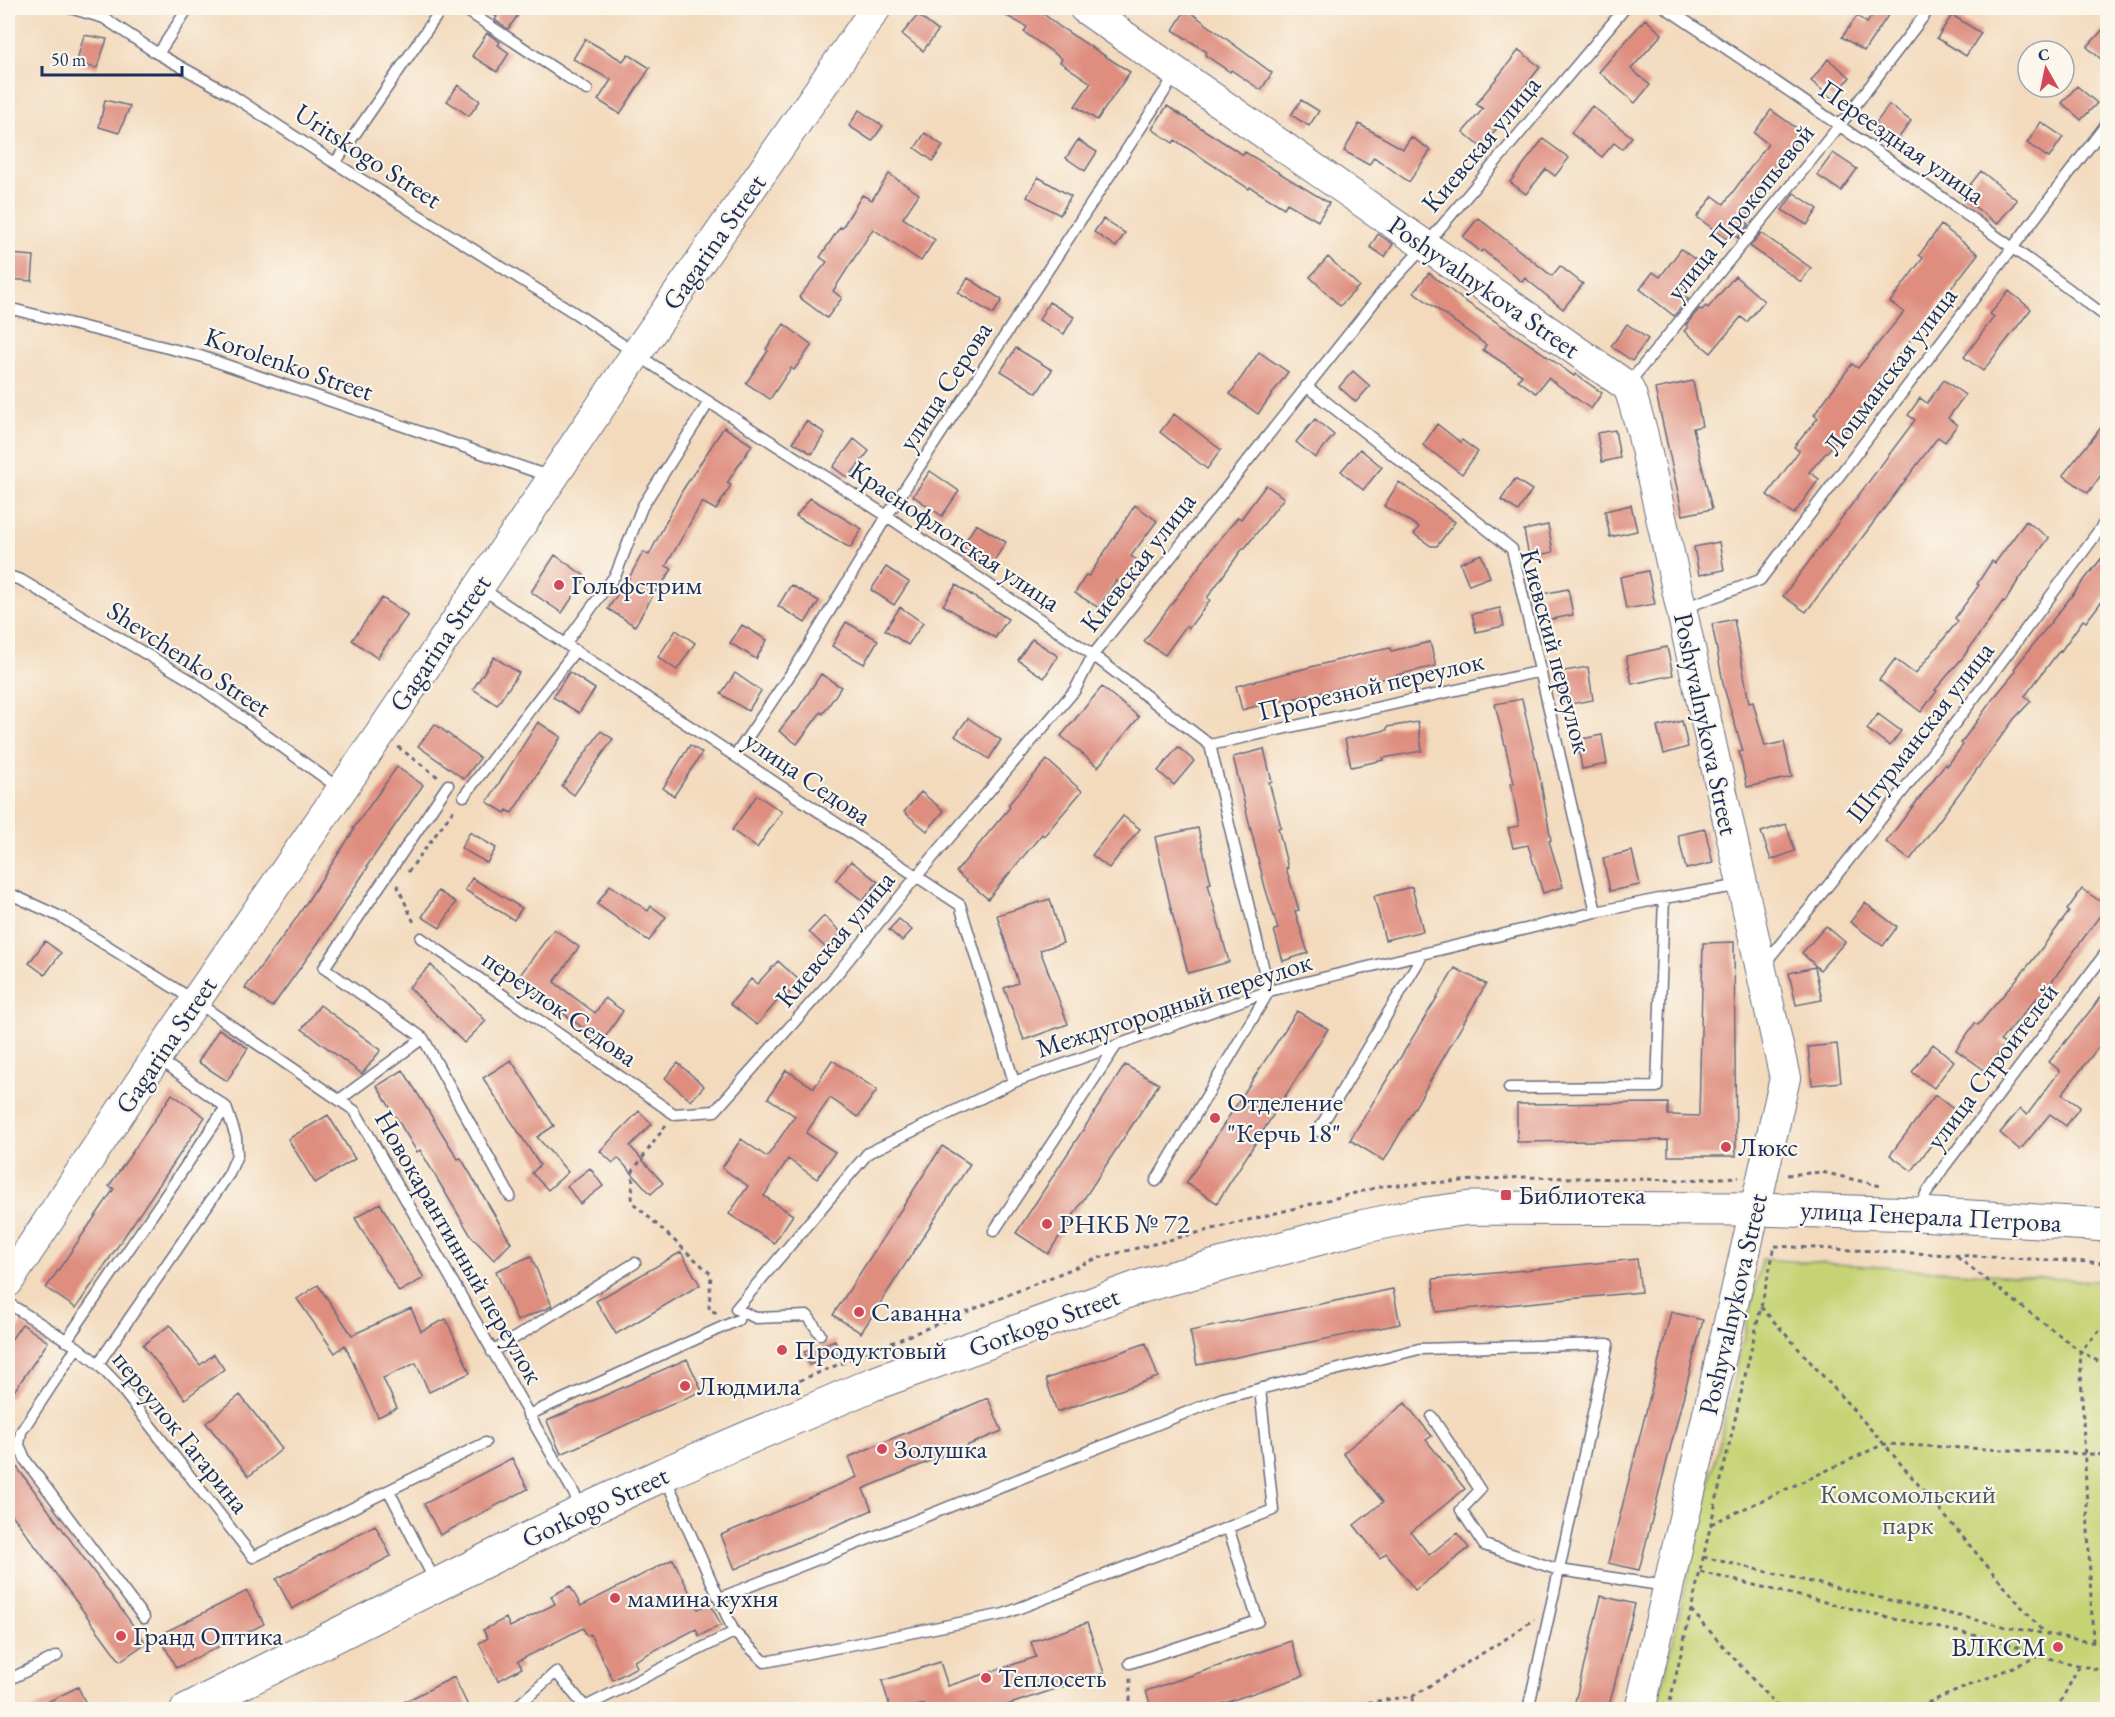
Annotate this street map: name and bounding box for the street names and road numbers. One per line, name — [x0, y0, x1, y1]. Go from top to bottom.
street label: Киевская улица — [1413, 68, 1548, 219]
street label: Переездная улица — [1812, 71, 1992, 212]
street label: Uritskogo Street — [288, 95, 449, 216]
street label: улица Прокопьевой — [1657, 116, 1822, 307]
street label: Gagarina Street — [654, 166, 774, 317]
street label: Poshyvalnykova Street — [1381, 207, 1588, 366]
street label: Лоцманская улица — [1815, 279, 1965, 462]
street label: улица Серова — [890, 314, 1000, 457]
street label: Korolenko Street — [200, 318, 378, 409]
street label: Краснофлотская улица — [843, 452, 1068, 619]
street label: Киевская улица — [1072, 484, 1203, 639]
street label: Киевский переулок — [1512, 545, 1601, 757]
street label: Gagarina Street — [381, 567, 499, 718]
street label: Shevchenko Street — [101, 593, 278, 725]
street label: Poshyvalnykova Street — [1666, 609, 1747, 839]
street label: Штурманская улица — [1838, 634, 2001, 829]
street label: Прорезной переулок — [1255, 642, 1487, 729]
street label: улица Седова — [738, 722, 879, 833]
street label: Киевская улица — [767, 863, 902, 1014]
street label: переулок Седова — [476, 941, 645, 1074]
street label: Междугородный переулок — [1031, 943, 1316, 1066]
street label: Gagarina Street — [107, 969, 225, 1120]
street label: улица Строителей — [1918, 975, 2066, 1156]
street label: Новокарантинный переулок — [367, 1104, 552, 1390]
street label: Poshyvalnykova Street — [1690, 1189, 1775, 1418]
street label: улица Генерала Петрова — [1799, 1191, 2063, 1240]
street label: Gorkogo Street — [964, 1278, 1124, 1365]
street label: переулок Гагарина — [105, 1343, 258, 1520]
street label: Gorkogo Street — [516, 1457, 674, 1556]

